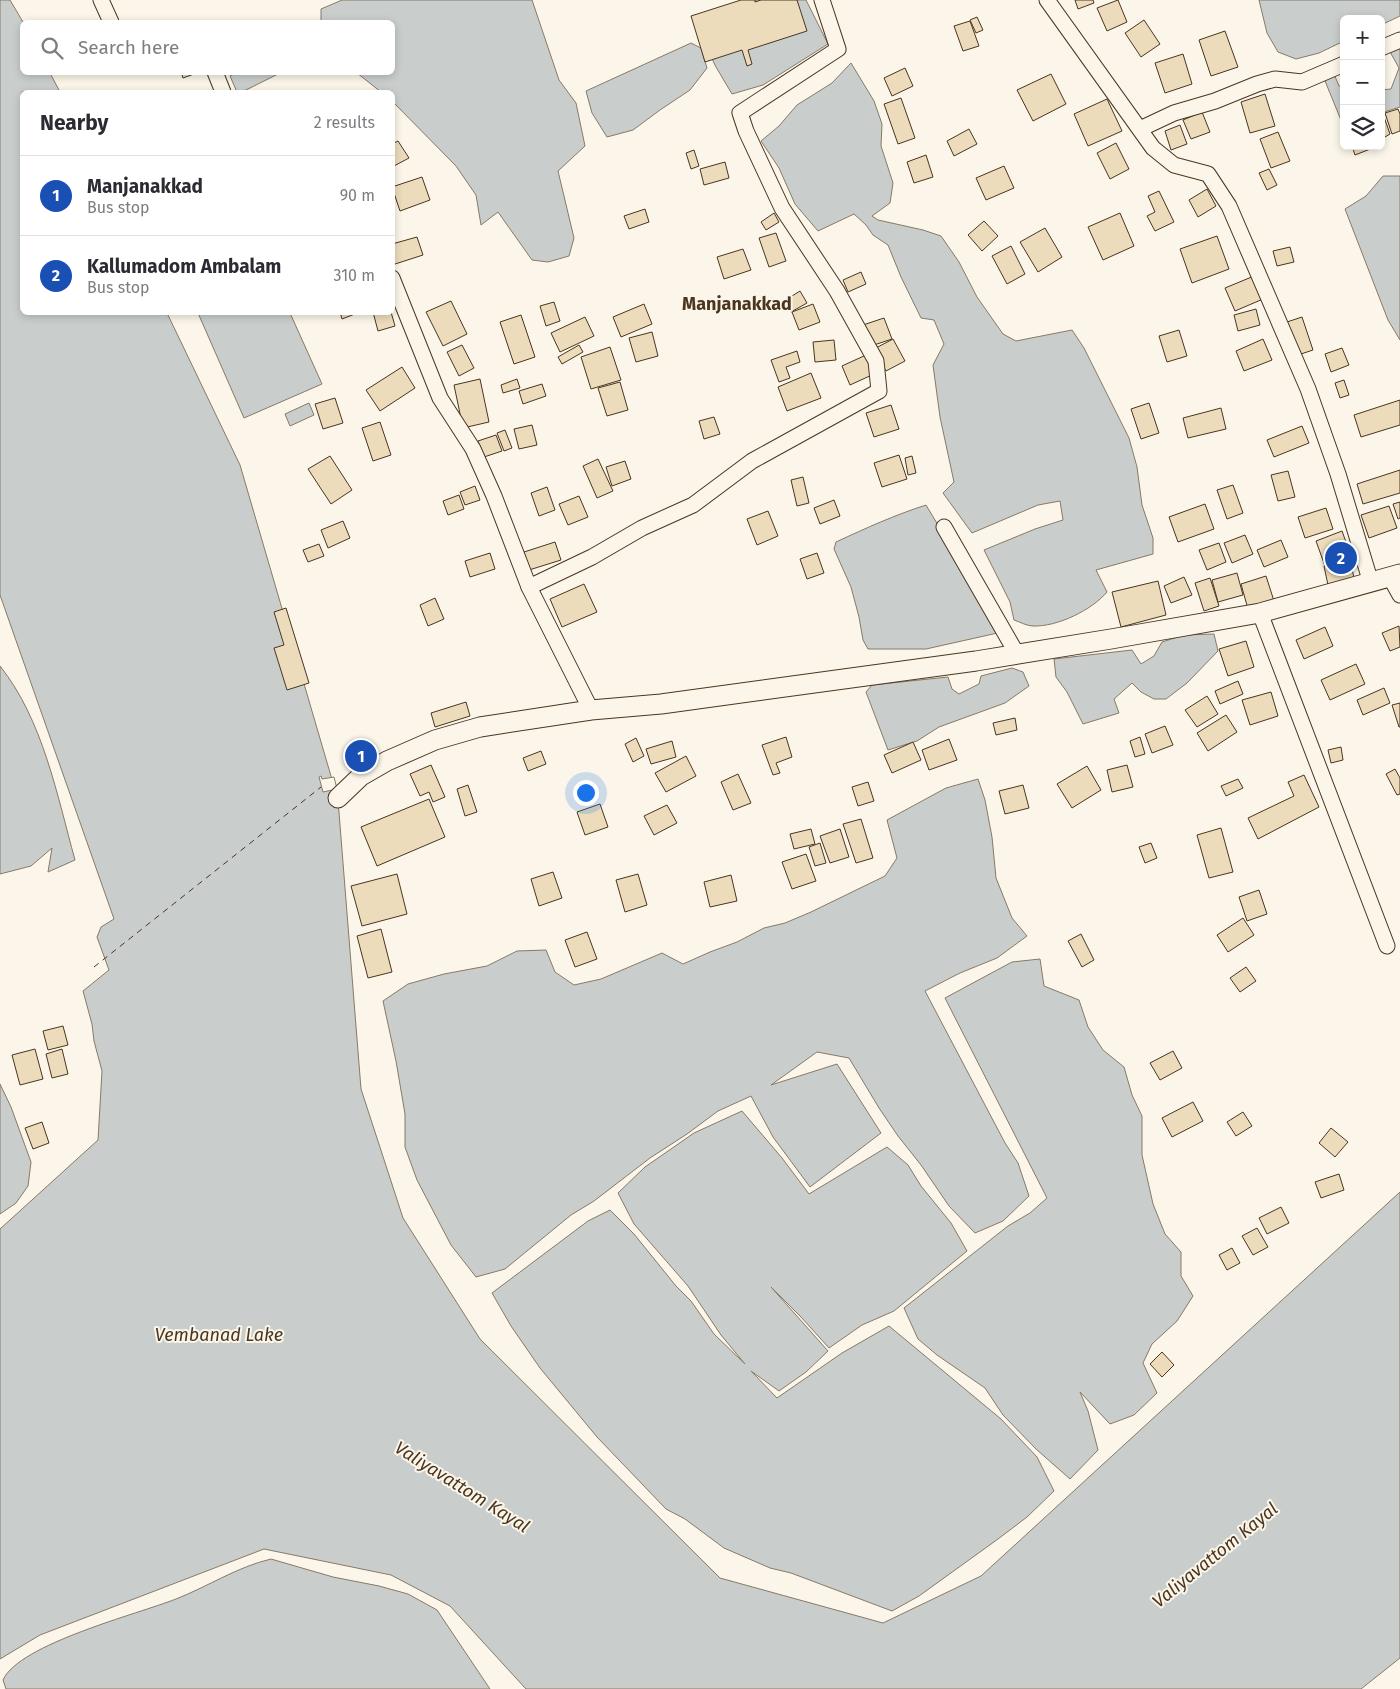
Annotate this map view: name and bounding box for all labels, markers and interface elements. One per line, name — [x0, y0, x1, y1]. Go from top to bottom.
map controls — [1340, 15, 1385, 150]
button: + — [1340, 15, 1385, 60]
search box — [20, 20, 395, 75]
icon: search — [38, 34, 66, 62]
text: Search here — [78, 36, 179, 59]
button: − — [1340, 60, 1385, 105]
button: layers — [1340, 105, 1385, 150]
text: Nearby — [40, 110, 108, 136]
text: 2 results — [314, 113, 375, 132]
text: Manjanakkad — [87, 175, 203, 198]
text: 1 — [52, 186, 60, 205]
text: 90 m — [340, 186, 375, 205]
text: Bus stop — [87, 198, 150, 217]
text: Kallumadom Ambalam — [87, 255, 281, 278]
text: 2 — [52, 266, 60, 285]
text: 310 m — [334, 266, 375, 285]
text: Bus stop — [87, 278, 150, 297]
district label: Manjanakkad — [682, 293, 792, 315]
pin: 2 — [1325, 539, 1357, 577]
pin: 1 — [345, 737, 377, 775]
your location — [573, 780, 599, 806]
water label: Vembanad Lake — [155, 1324, 283, 1346]
water label: Valiyavattom Kayal — [390, 1437, 534, 1537]
water label: Valiyavattom Kayal — [1148, 1498, 1282, 1612]

